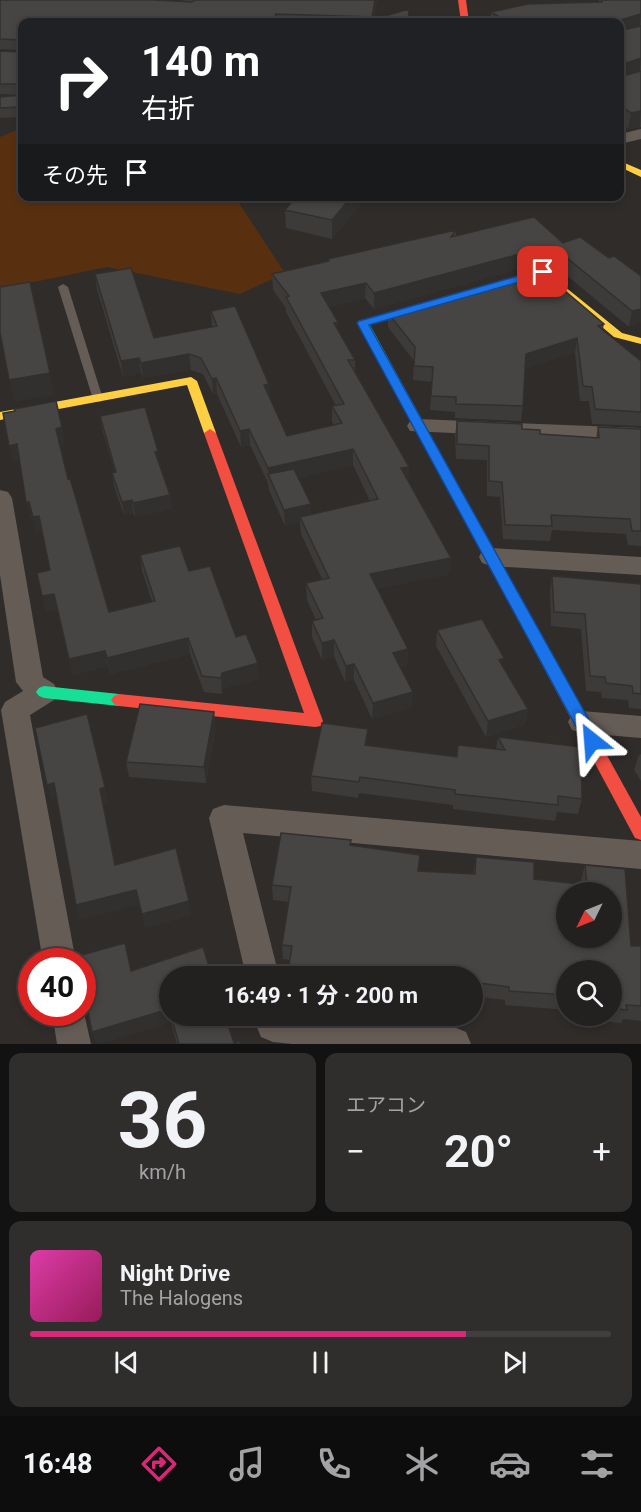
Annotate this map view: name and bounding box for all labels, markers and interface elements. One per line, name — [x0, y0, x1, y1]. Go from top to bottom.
text: 140 m — [141, 37, 260, 86]
icon: right — [42, 42, 120, 120]
text: 右折 — [141, 93, 195, 125]
icon: arrive — [120, 156, 153, 189]
text: その先 — [42, 163, 108, 188]
pin — [517, 246, 568, 297]
icon: arrive — [526, 255, 559, 288]
position arrow — [560, 709, 624, 773]
north arrow — [556, 882, 622, 948]
map controls — [556, 882, 622, 1026]
speed limit sign: 40 — [18, 948, 96, 1026]
button: search — [556, 960, 622, 1026]
text: 16:49 · 1 分 · 200 m — [224, 983, 418, 1008]
text: 36 — [118, 1075, 207, 1166]
text: エアコン — [346, 1093, 426, 1117]
text: 20° — [444, 1125, 513, 1178]
text: − — [346, 1132, 365, 1171]
text: + — [592, 1132, 611, 1171]
text: km/h — [139, 1160, 186, 1184]
text: Night Drive — [120, 1261, 230, 1286]
text: The Halogens — [120, 1286, 243, 1310]
icon: previous — [110, 1346, 143, 1379]
icon: pause — [304, 1346, 337, 1379]
icon: next — [498, 1346, 531, 1379]
icon: directions — [138, 1443, 180, 1485]
icon: music — [226, 1443, 268, 1485]
icon: phone — [313, 1443, 355, 1485]
icon: climate — [401, 1443, 443, 1485]
icon: car — [489, 1443, 531, 1485]
icon: filters — [576, 1443, 618, 1485]
text: 16:48 — [23, 1448, 92, 1480]

